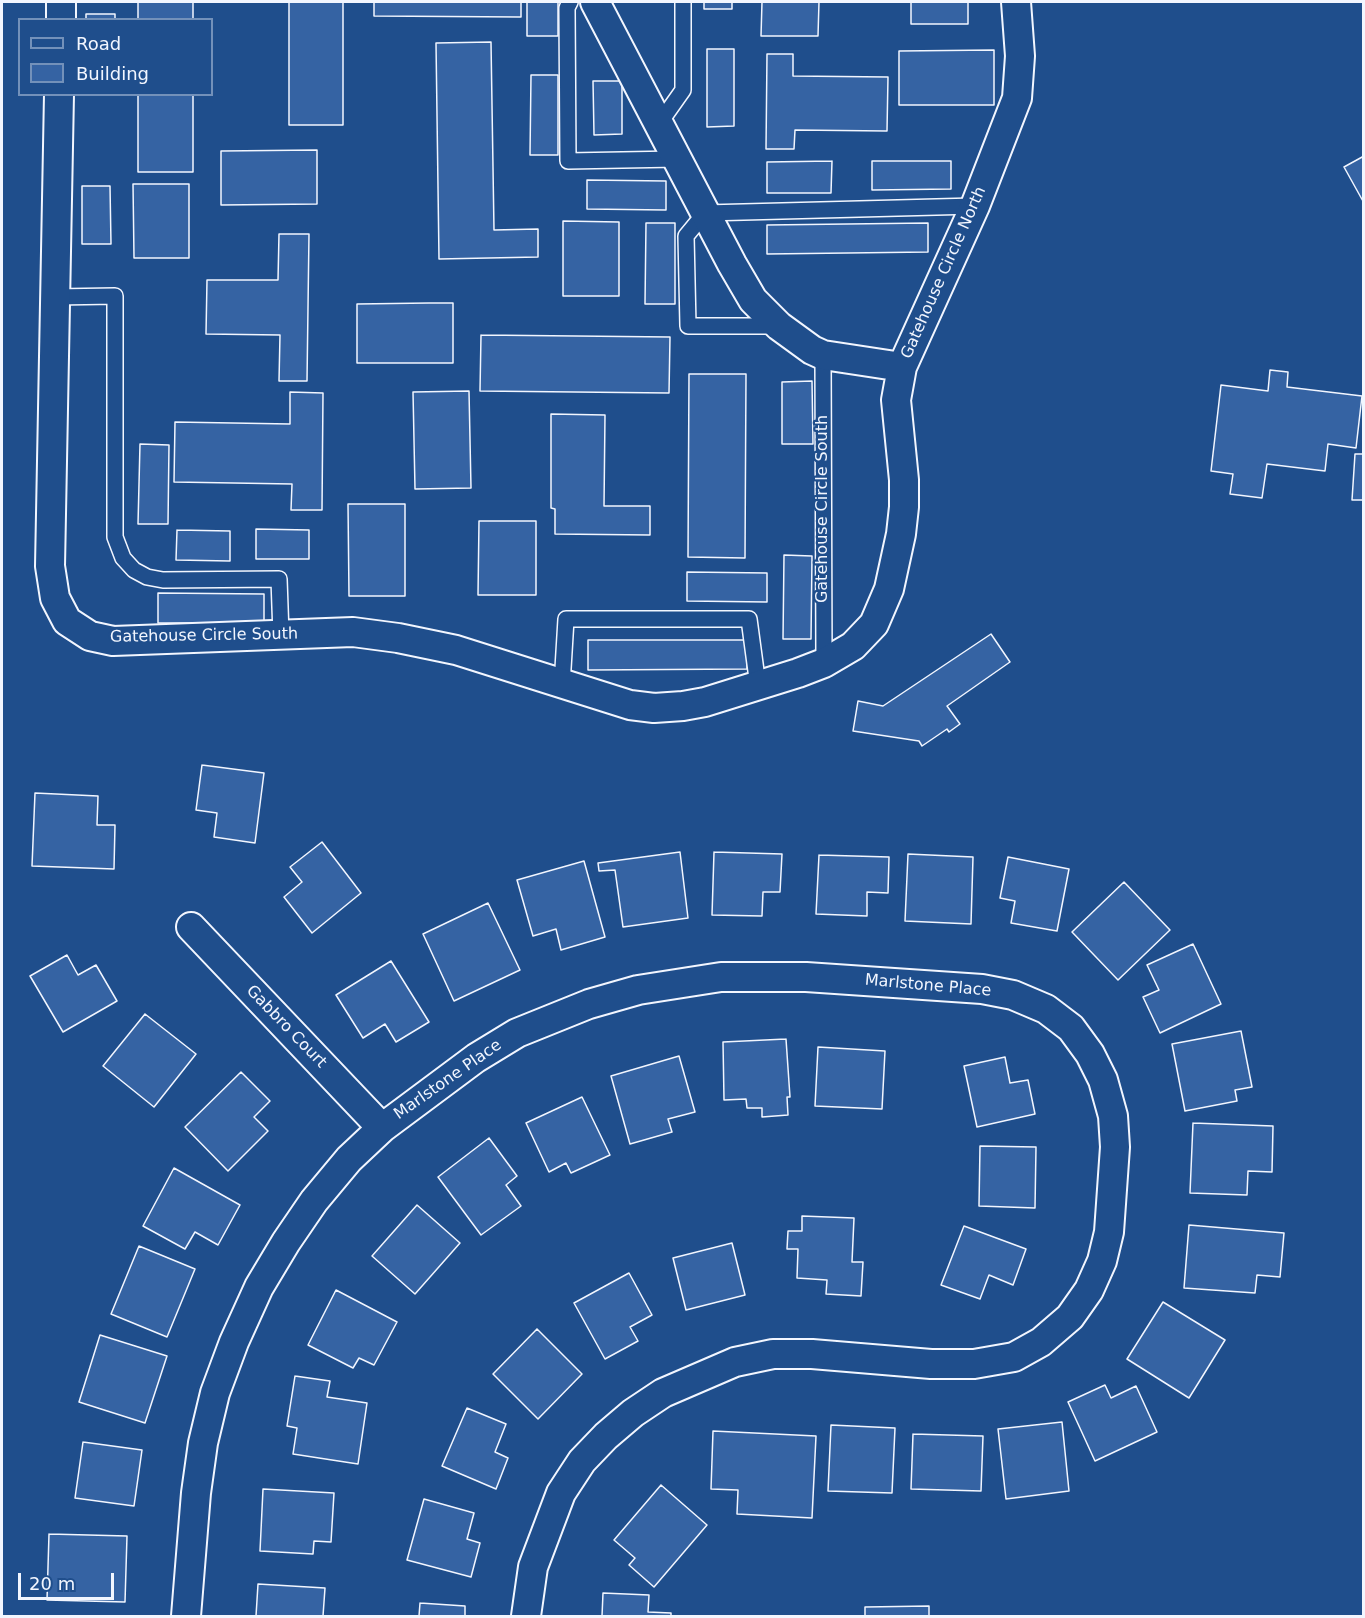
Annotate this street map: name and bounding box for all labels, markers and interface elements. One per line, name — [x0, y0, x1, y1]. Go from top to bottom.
legend — [18, 18, 213, 96]
text: Road — [76, 33, 121, 54]
text: Building — [76, 63, 149, 84]
street label: Gatehouse Circle North — [897, 184, 991, 362]
street label: Gatehouse Circle South — [813, 415, 833, 603]
street label: Gatehouse Circle South — [110, 625, 298, 647]
street label: Marlstone Place — [864, 971, 992, 1001]
street label: Gabbro Court — [242, 982, 330, 1072]
street label: Marlstone Place — [391, 1036, 505, 1124]
scale bar — [21, 1561, 117, 1599]
text: 20 m — [29, 1573, 75, 1594]

